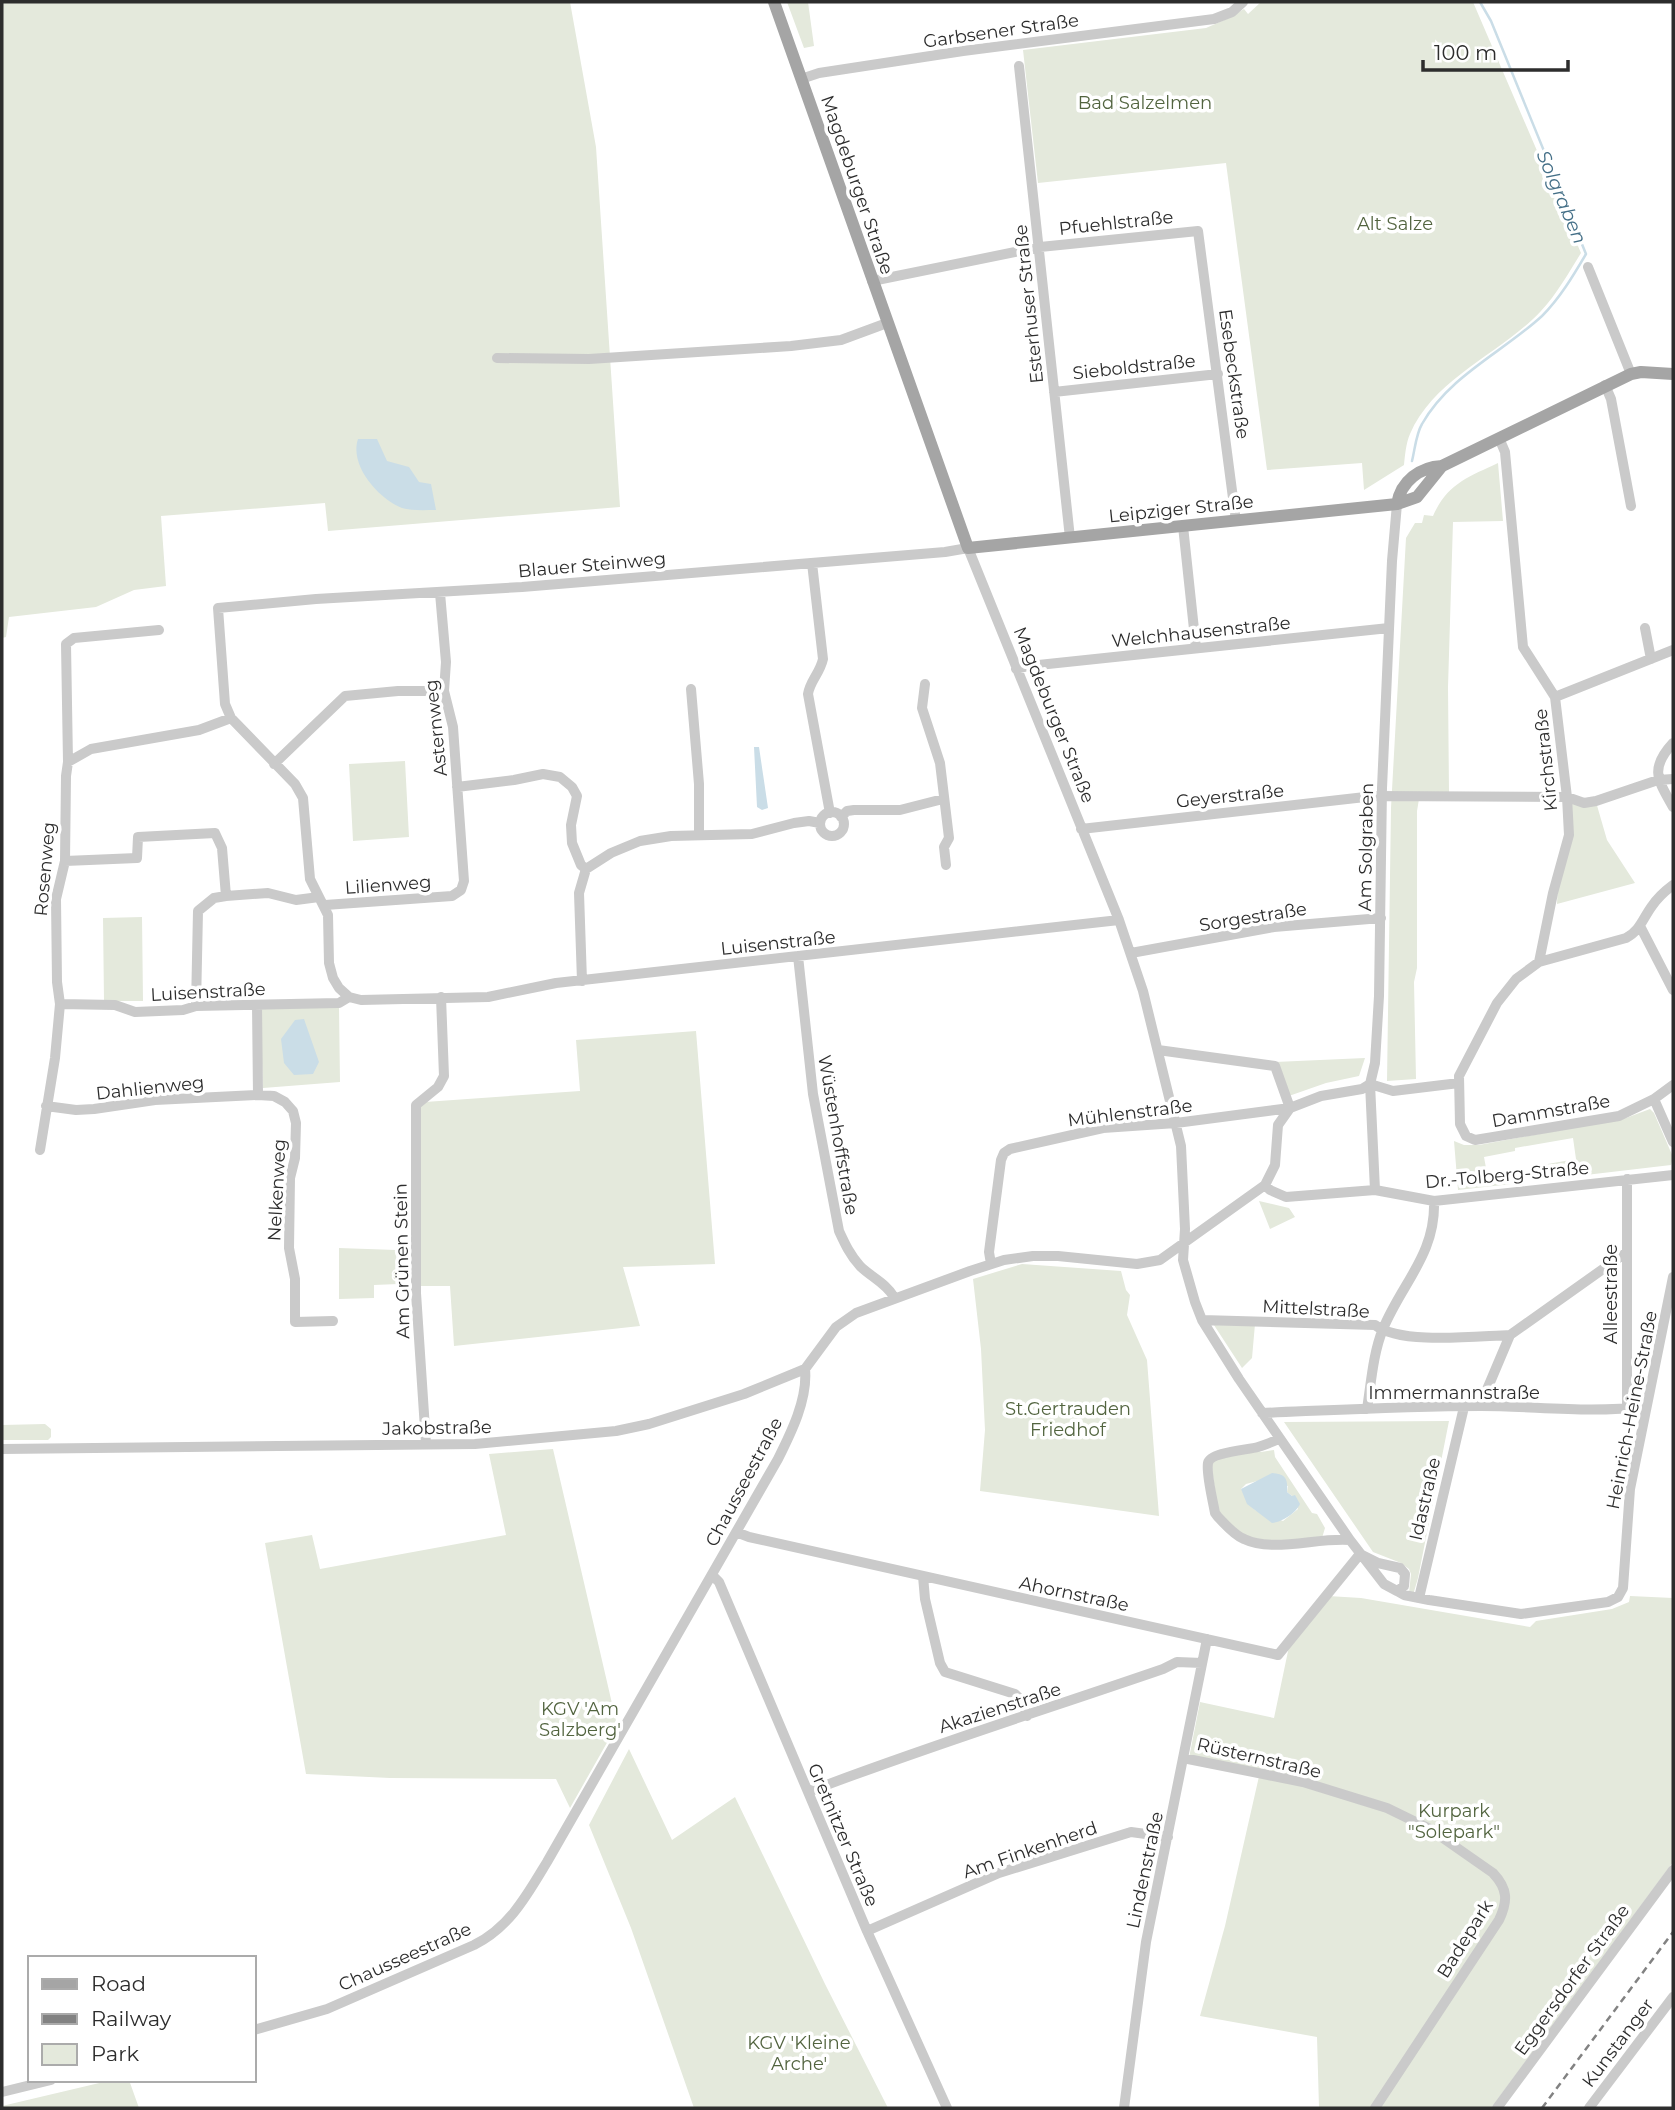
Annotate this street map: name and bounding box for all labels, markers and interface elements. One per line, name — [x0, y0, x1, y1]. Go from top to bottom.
street label: Garbsener Straße — [922, 9, 1080, 53]
scale bar — [1423, 28, 1568, 72]
text: 100 m — [1434, 40, 1497, 65]
park label: Bad Salzelmen — [1078, 92, 1212, 114]
street label: Magdeburger Straße — [816, 93, 898, 278]
water label: Solgraben — [1532, 147, 1592, 247]
street label: Pfuehlstraße — [1058, 206, 1175, 240]
park label: Alt Salze — [1357, 213, 1433, 235]
street label: Esterhuser Straße — [1010, 223, 1048, 385]
street label: Esebeckstraße — [1214, 308, 1254, 441]
street label: Sieboldstraße — [1071, 350, 1197, 384]
street label: Leipziger Straße — [1107, 490, 1255, 528]
street label: Blauer Steinweg — [517, 548, 667, 582]
street label: Welchhausenstraße — [1110, 612, 1292, 652]
street label: Magdeburger Straße — [1009, 624, 1099, 806]
street label: Asternweg — [420, 678, 452, 778]
street label: Kirchstraße — [1530, 708, 1562, 812]
street label: Geyerstraße — [1175, 779, 1285, 813]
street label: Am Solgraben — [1354, 783, 1378, 911]
street label: Rosenweg — [30, 821, 60, 917]
street label: Lilienweg — [344, 871, 432, 899]
street label: Sorgestraße — [1198, 898, 1308, 936]
street label: Luisenstraße — [720, 926, 837, 960]
street label: Luisenstraße — [150, 978, 266, 1006]
street label: Wüstenhoffstraße — [813, 1053, 863, 1217]
street label: Dahlienweg — [95, 1071, 205, 1105]
street label: Dammstraße — [1490, 1090, 1612, 1132]
street label: Mühlenstraße — [1066, 1094, 1194, 1132]
street label: Nelkenweg — [263, 1138, 291, 1242]
street label: Dr.-Tolberg-Straße — [1424, 1157, 1590, 1193]
street label: Am Grünen Stein — [390, 1183, 414, 1339]
street label: Alleestraße — [1600, 1244, 1622, 1344]
street label: Mittelstraße — [1262, 1295, 1370, 1323]
street label: Heinrich-Heine-Straße — [1602, 1309, 1662, 1511]
street label: Immermannstraße — [1368, 1382, 1540, 1404]
park label: St.Gertrauden Friedhof — [1005, 1398, 1131, 1441]
street label: Chausseestraße — [701, 1414, 787, 1550]
street label: Jakobstraße — [381, 1416, 492, 1440]
street label: Idastraße — [1405, 1455, 1445, 1543]
street label: Ahornstraße — [1017, 1572, 1131, 1616]
street label: Akazienstraße — [936, 1678, 1064, 1738]
park label: KGV 'Am Salzberg' — [539, 1698, 621, 1741]
street label: Rüsternstraße — [1195, 1733, 1324, 1783]
street label: Gretnitzer Straße — [803, 1760, 883, 1910]
park label: Kurpark "Solepark" — [1408, 1800, 1500, 1843]
street label: Lindenstraße — [1122, 1809, 1168, 1930]
street label: Am Finkenherd — [960, 1817, 1100, 1883]
street label: Badepark — [1432, 1896, 1498, 1982]
street label: Eggersdorfer Straße — [1510, 1900, 1634, 2060]
street label: Chausseestraße — [335, 1918, 475, 1996]
legend — [28, 1956, 256, 2082]
text: Road — [91, 1971, 146, 1996]
street label: Kunstanger — [1577, 1994, 1659, 2092]
text: Railway — [91, 2006, 172, 2031]
park label: KGV 'Kleine Arche' — [747, 2032, 851, 2075]
text: Park — [91, 2041, 139, 2066]

